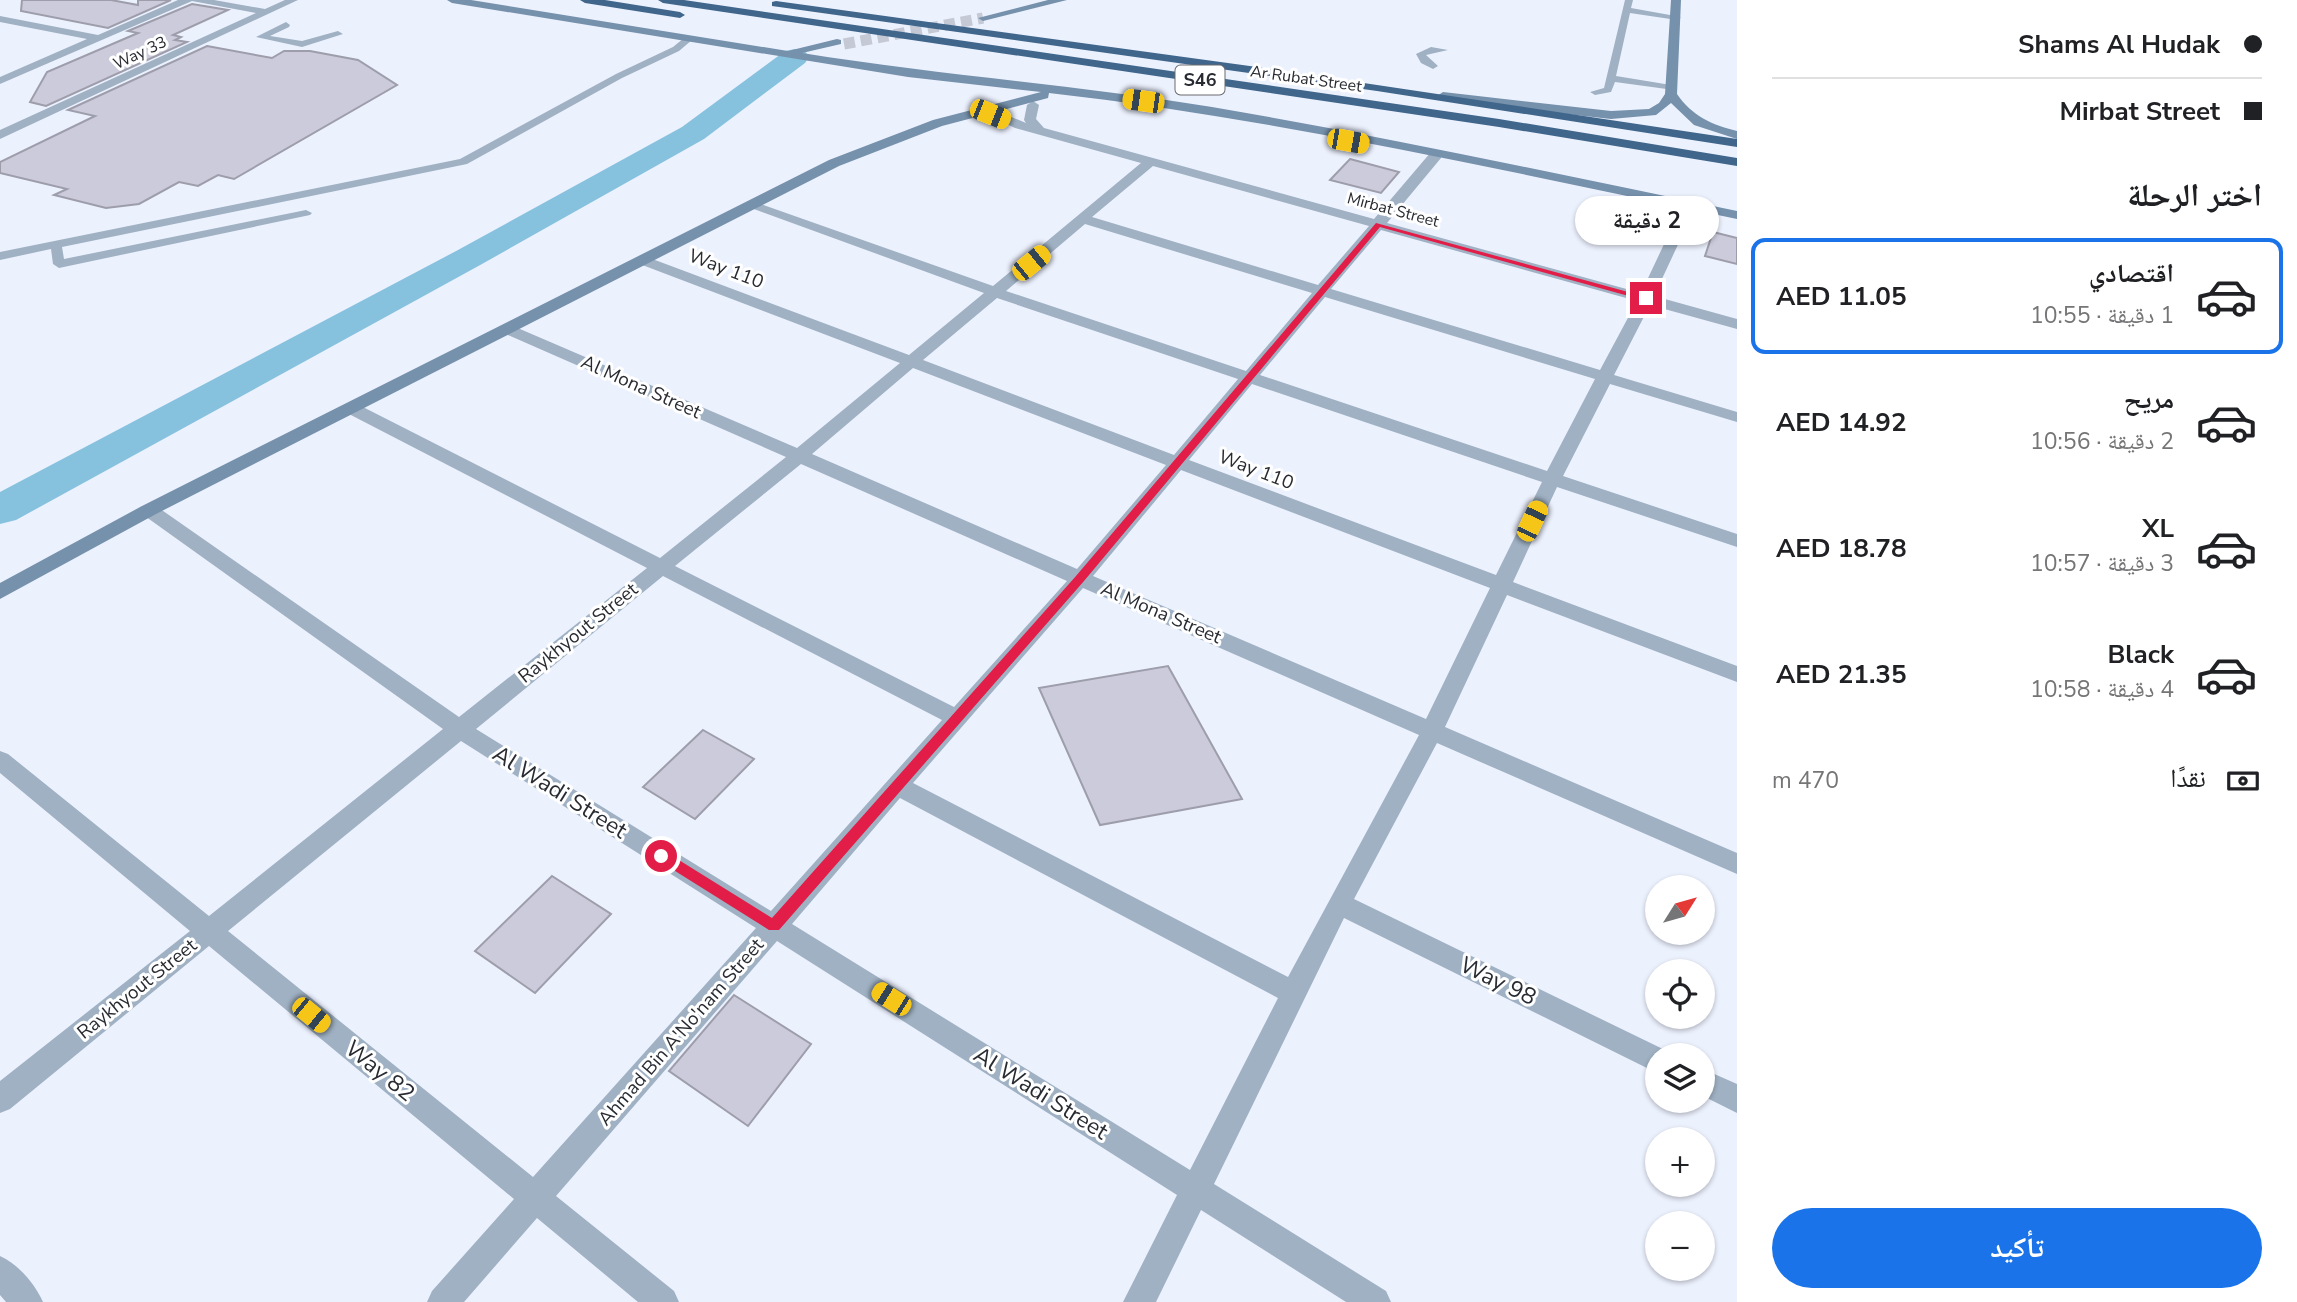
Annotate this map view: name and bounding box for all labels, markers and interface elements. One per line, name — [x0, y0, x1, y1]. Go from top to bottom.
text: Shams Al Hudak — [2018, 27, 2220, 62]
street label: Way 33 — [110, 31, 170, 75]
street label: Ar Rubat Street — [1249, 60, 1364, 98]
road number: S46 — [1176, 66, 1224, 94]
car — [1121, 88, 1166, 114]
text: Mirbat Street — [2059, 94, 2220, 129]
car — [967, 96, 1014, 132]
car — [1326, 127, 1371, 155]
text: اختر الرحلة — [2127, 174, 2262, 217]
street label: Mirbat Street — [1345, 187, 1442, 233]
callout: 2 دقيقة — [1574, 196, 1718, 246]
text: 2 دقيقة — [1613, 205, 1681, 236]
car — [1009, 242, 1054, 284]
street label: Way 110 — [685, 243, 767, 295]
text: اقتصادي — [2089, 256, 2174, 291]
icon: car — [2195, 265, 2258, 328]
text: AED 11.05 — [1776, 279, 1907, 314]
route end — [1630, 282, 1662, 314]
text: 1 دقيقة · 10:55 — [2030, 300, 2174, 331]
street label: Al Mona Street — [577, 349, 705, 425]
text: مريح — [2124, 382, 2174, 417]
icon: car — [2195, 391, 2258, 454]
text: AED 14.92 — [1776, 405, 1907, 440]
text: 2 دقيقة · 10:56 — [2030, 426, 2174, 457]
street label: Way 110 — [1215, 444, 1297, 496]
car — [1514, 498, 1551, 544]
text: XL — [2142, 511, 2174, 546]
icon: car — [2195, 517, 2258, 580]
text: AED 18.78 — [1776, 531, 1907, 566]
text: 3 دقيقة · 10:57 — [2030, 548, 2174, 579]
street label: Raykhyout Street — [513, 576, 644, 689]
street label: Al Mona Street — [1097, 576, 1226, 650]
text: Black — [2107, 637, 2174, 672]
icon: car — [2195, 643, 2258, 706]
text: AED 21.35 — [1776, 657, 1907, 692]
text: 4 دقيقة · 10:58 — [2030, 674, 2174, 705]
street label: Al Wadi Street — [487, 738, 634, 846]
text: نقدًا — [2170, 761, 2206, 796]
icon: cash — [2224, 762, 2262, 800]
text: 470 m — [1772, 765, 1839, 796]
route start — [645, 840, 677, 872]
north arrow — [1645, 875, 1715, 945]
map controls — [1645, 875, 1715, 1281]
street label: Raykhyout Street — [72, 932, 203, 1045]
street label: Ahmad Bin A'No'nam Street — [592, 932, 770, 1131]
street label: Way 98 — [1455, 949, 1541, 1013]
button: locate — [1645, 959, 1715, 1029]
car — [868, 979, 915, 1019]
car — [289, 994, 334, 1036]
street label: Way 82 — [339, 1033, 421, 1109]
street label: Al Wadi Street — [968, 1039, 1115, 1147]
button: layers — [1645, 1043, 1715, 1113]
button: + — [1645, 1127, 1715, 1197]
button: تأكيد — [1772, 1208, 2262, 1288]
button: − — [1645, 1211, 1715, 1281]

